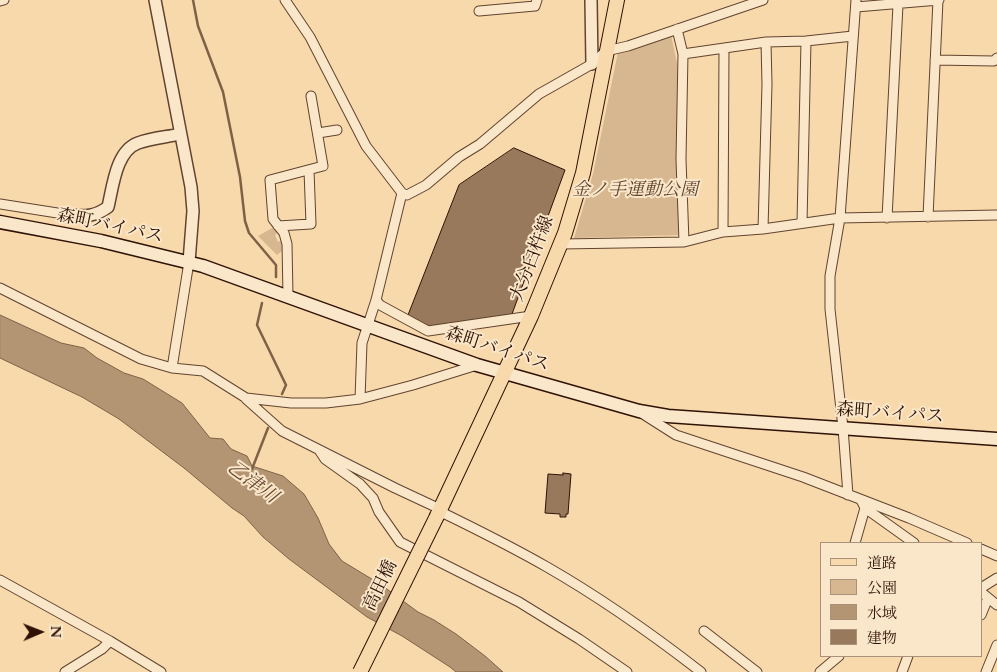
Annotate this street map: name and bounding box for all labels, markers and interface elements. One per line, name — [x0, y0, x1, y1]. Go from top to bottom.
park label: 金ノ手運動公園 — [572, 180, 698, 202]
street label: 森町バイパス — [55, 205, 165, 249]
street label: 大分臼杵線 — [507, 213, 559, 305]
street label: 森町バイパス — [442, 323, 552, 377]
street label: 森町バイパス — [835, 399, 945, 429]
water label: 乙津川 — [222, 457, 282, 509]
legend — [820, 542, 982, 657]
text: 道路 — [867, 553, 897, 573]
street label: 高田橋 — [359, 557, 403, 615]
text: 公園 — [867, 578, 897, 598]
text: 水域 — [867, 603, 897, 623]
north arrow — [15, 607, 65, 657]
text: N — [46, 625, 65, 638]
text: 建物 — [867, 628, 897, 648]

